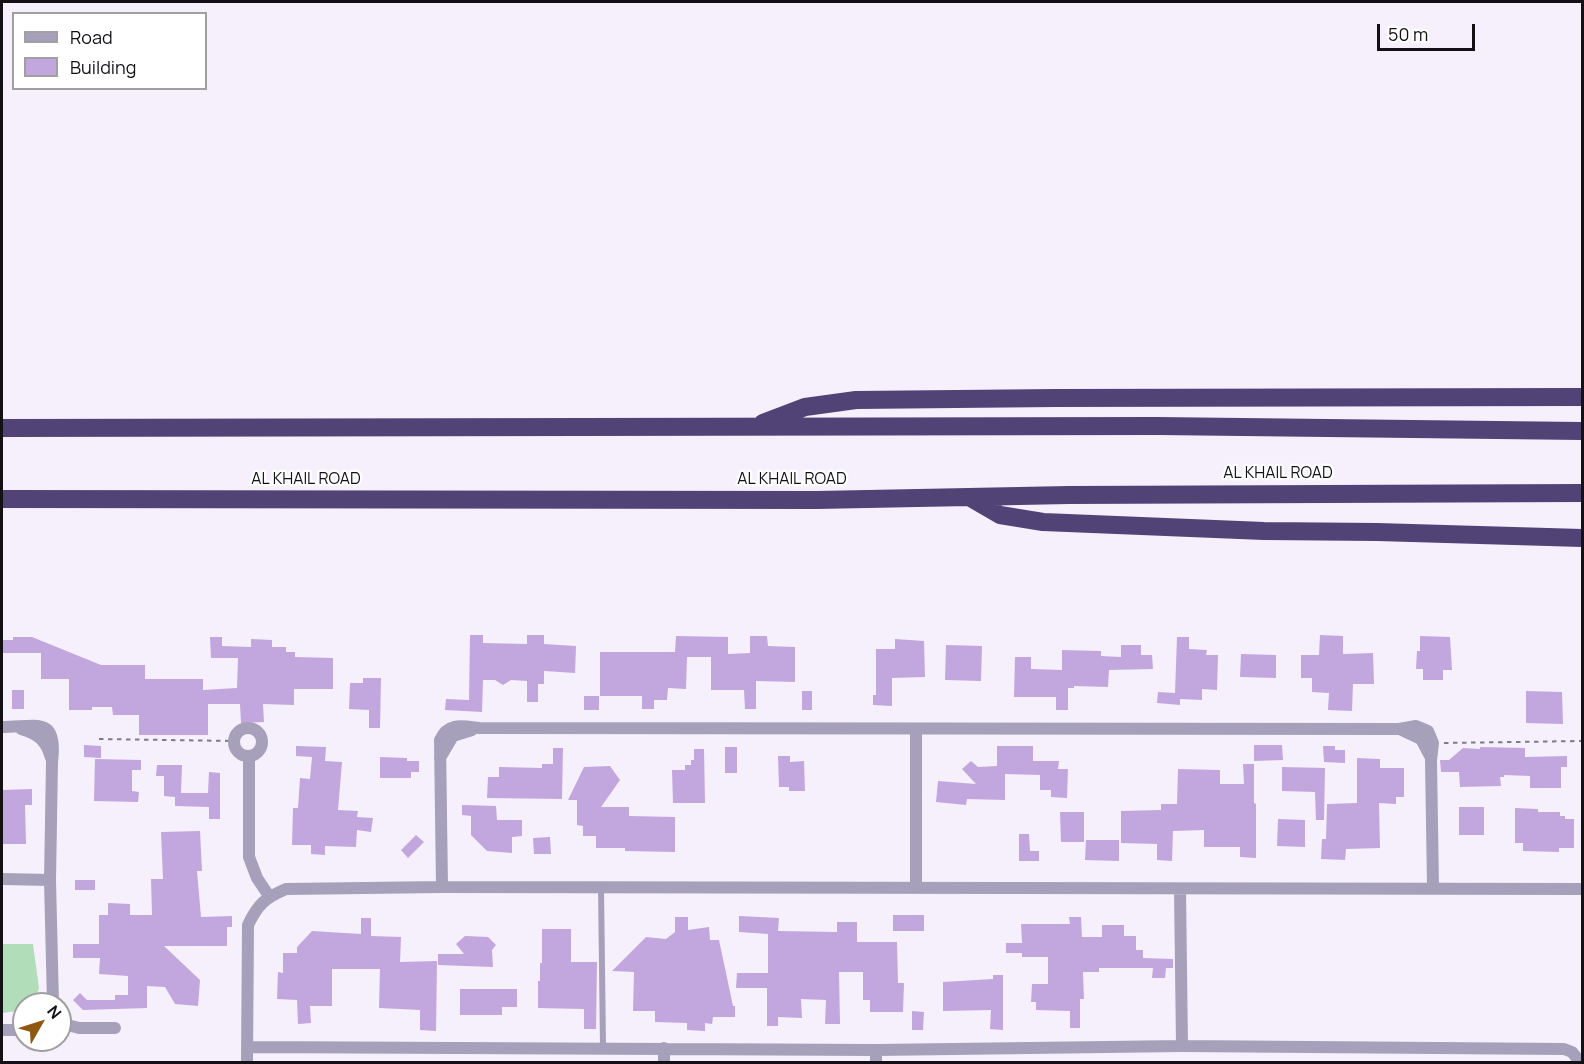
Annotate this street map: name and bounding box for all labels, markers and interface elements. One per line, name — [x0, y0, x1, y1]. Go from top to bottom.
legend — [12, 12, 207, 90]
scale bar — [1380, 12, 1478, 50]
text: 50 m — [1388, 22, 1428, 46]
text: Road — [70, 25, 113, 49]
text: Building — [70, 55, 136, 79]
street label: AL KHAIL ROAD — [1223, 464, 1333, 484]
street label: AL KHAIL ROAD — [251, 470, 361, 490]
street label: AL KHAIL ROAD — [737, 470, 847, 490]
north arrow — [12, 992, 72, 1052]
text: N — [42, 1001, 67, 1023]

